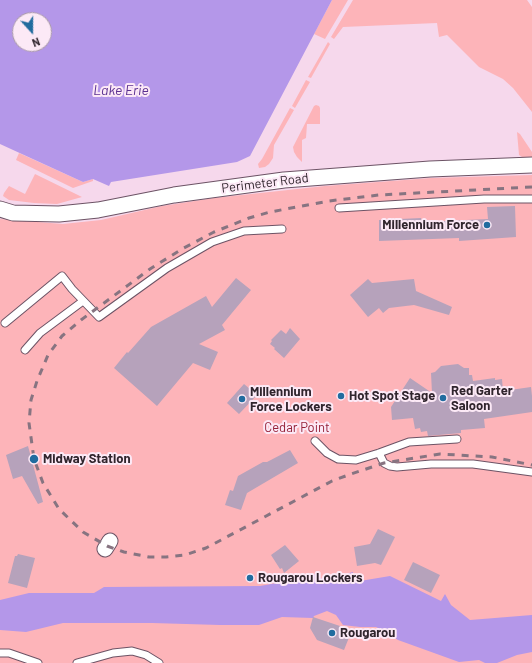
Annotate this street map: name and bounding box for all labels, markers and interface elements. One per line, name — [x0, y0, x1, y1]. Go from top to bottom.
north arrow — [12, 12, 52, 52]
text: N — [30, 35, 42, 50]
water label: Lake Erie — [93, 82, 149, 98]
street label: Perimeter Road — [221, 170, 309, 196]
place label: Millennium Force — [382, 217, 479, 233]
marker: Millennium Force — [482, 220, 492, 230]
place label: Red Garter Saloon — [451, 383, 513, 414]
place label: Millennium Force Lockers — [250, 384, 332, 415]
place label: Hot Spot Stage — [349, 388, 435, 404]
marker: Hot Spot Stage — [336, 391, 346, 401]
marker: Red Garter Saloon — [438, 393, 448, 403]
marker: Millennium Force Lockers — [237, 394, 247, 404]
park label: Cedar Point — [264, 420, 330, 436]
place label: Midway Station — [43, 451, 131, 467]
marker: Midway Station — [28, 453, 40, 465]
place label: Rougarou Lockers — [258, 570, 363, 586]
marker: Rougarou Lockers — [245, 573, 255, 583]
place label: Rougarou — [340, 625, 395, 641]
marker: Rougarou — [327, 628, 337, 638]

